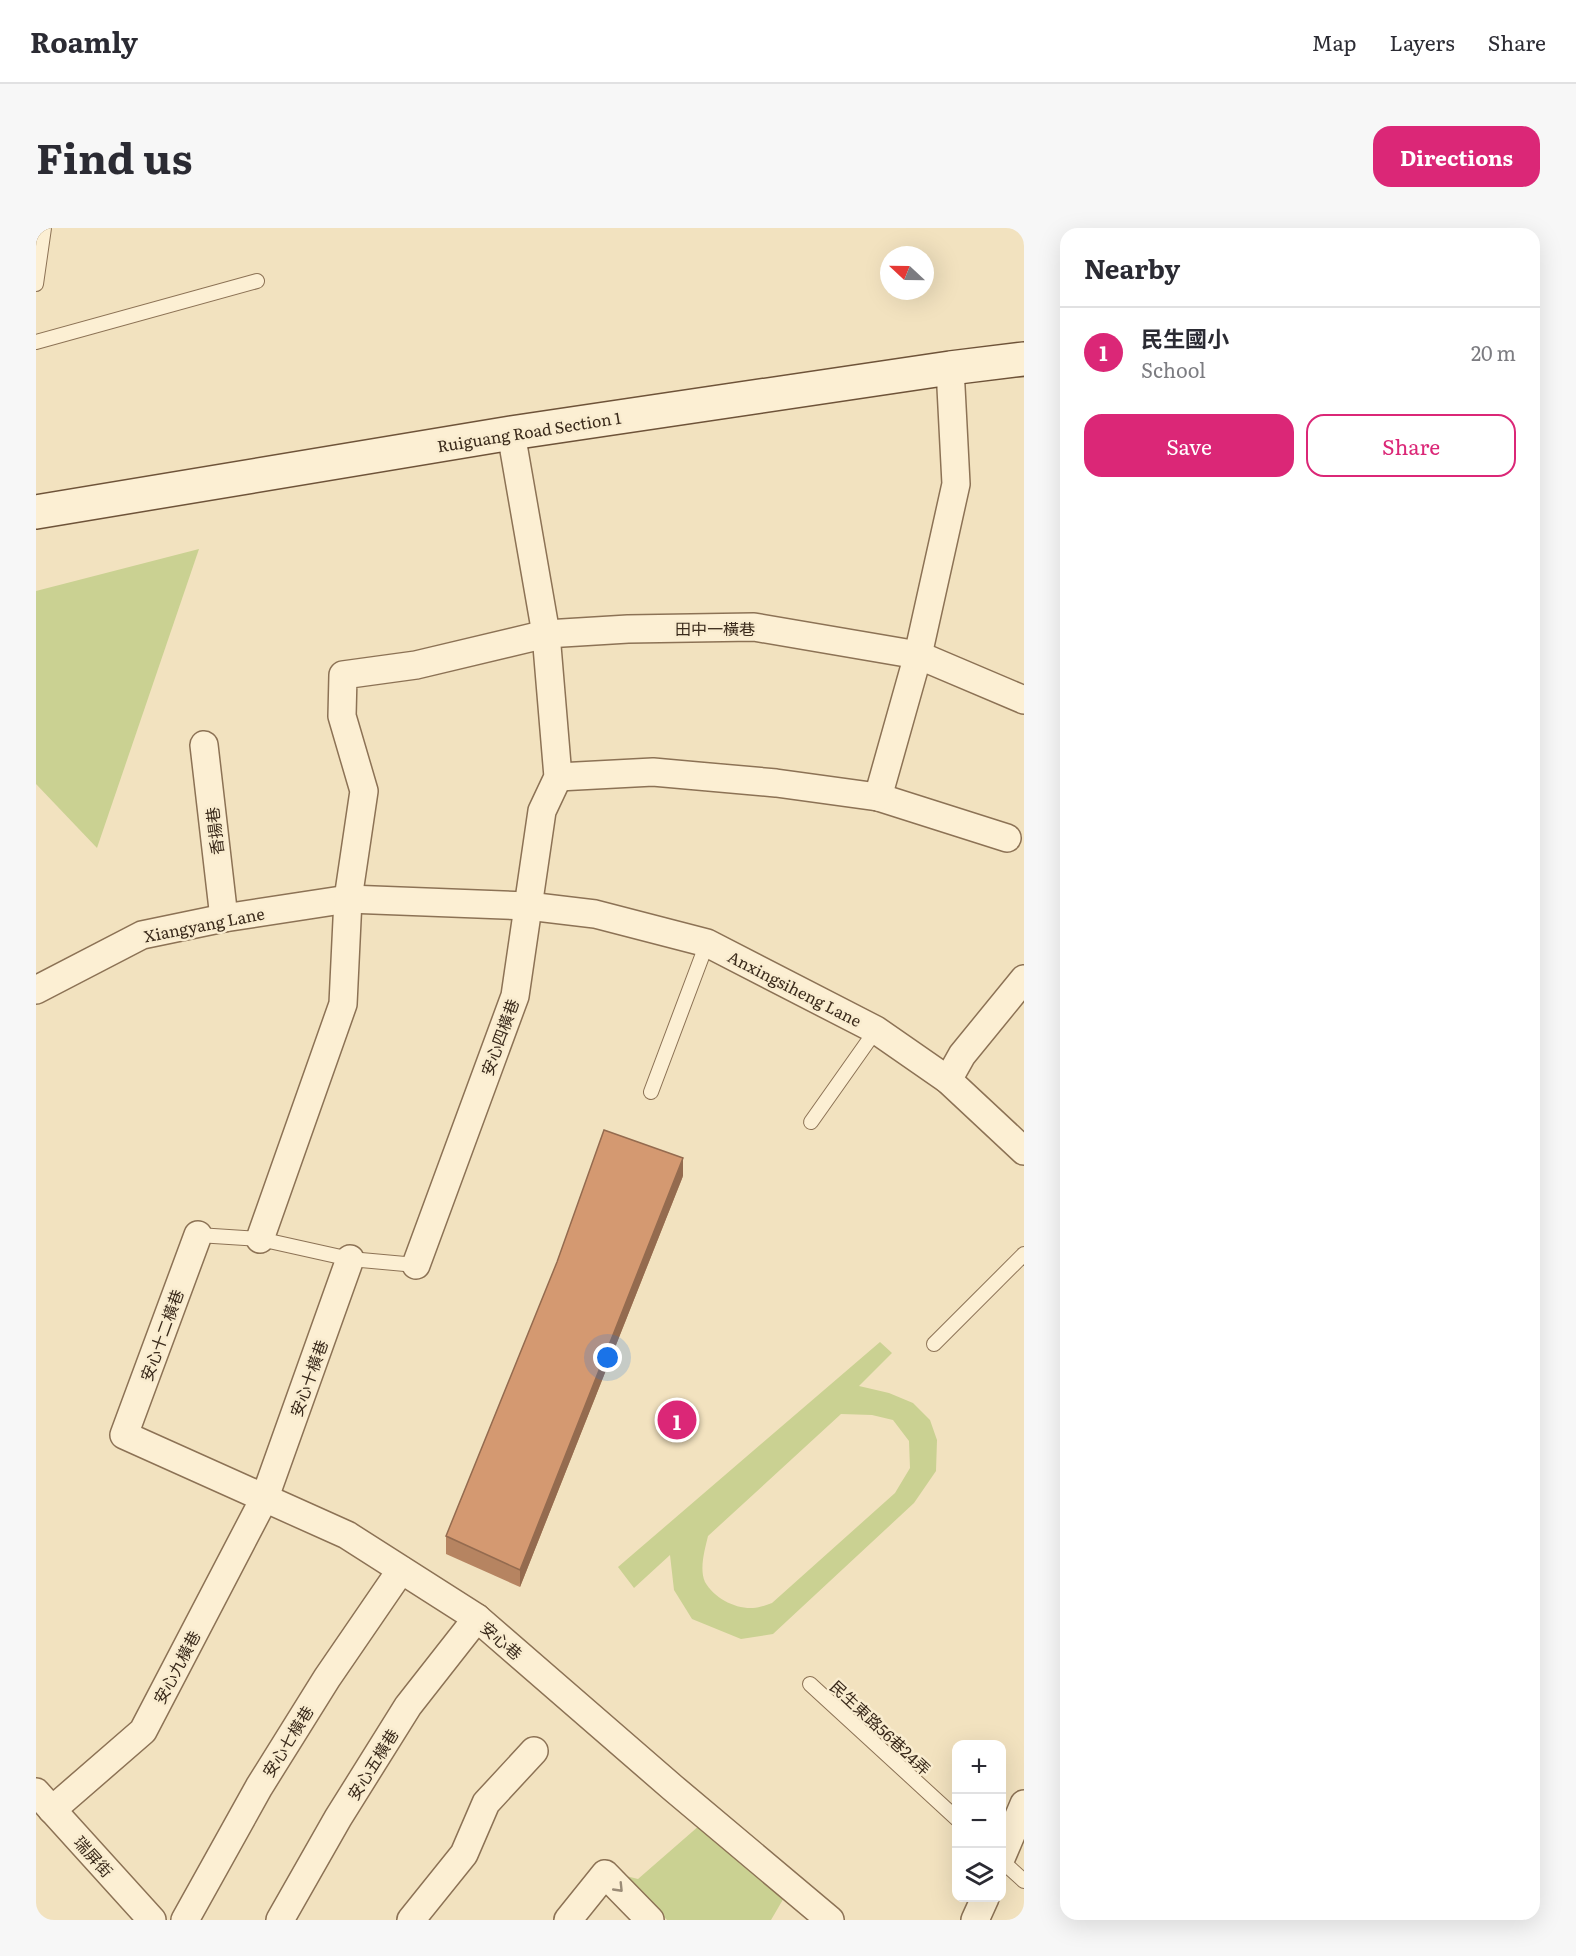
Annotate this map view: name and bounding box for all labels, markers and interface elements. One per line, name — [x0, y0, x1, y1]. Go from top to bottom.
text: Roamly — [30, 20, 138, 62]
text: Map — [1312, 26, 1357, 57]
text: Layers — [1390, 26, 1455, 57]
text: Share — [1488, 26, 1546, 57]
text: Find us — [36, 125, 193, 187]
button: Directions — [1373, 126, 1540, 187]
north arrow — [880, 246, 934, 300]
text: Nearby — [1084, 248, 1180, 287]
text: 民生國小 — [1141, 321, 1229, 354]
text: 1 — [1099, 337, 1108, 367]
text: 20 m — [1471, 337, 1516, 367]
text: School — [1141, 354, 1206, 384]
street label: Ruiguang Road Section 1 — [435, 405, 623, 457]
button: Save — [1084, 414, 1294, 477]
button: Share — [1306, 414, 1516, 477]
street label: 田中一橫巷 — [675, 616, 755, 640]
street label: 香揚巷 — [199, 806, 229, 856]
street label: Xiangyang Lane — [142, 901, 266, 947]
street label: Anxingsiheng Lane — [724, 944, 866, 1032]
street label: 安心四橫巷 — [474, 995, 524, 1079]
street label: 安心十二橫巷 — [133, 1286, 189, 1384]
street label: 安心十橫巷 — [283, 1336, 333, 1420]
your location — [593, 1343, 622, 1372]
pin: 1 — [658, 1398, 696, 1442]
street label: 安心巷 — [476, 1615, 528, 1665]
street label: 安心九橫巷 — [147, 1626, 205, 1708]
street label: 民生東路56巷24弄 — [825, 1674, 937, 1780]
street label: 安心七橫巷 — [256, 1701, 318, 1781]
street label: 安心五橫巷 — [341, 1724, 403, 1804]
map controls — [952, 1740, 1006, 1902]
button: + — [952, 1740, 1006, 1794]
button: − — [952, 1794, 1006, 1848]
street label: 瑞屏街 — [69, 1830, 119, 1882]
button: layers — [952, 1848, 1006, 1902]
one-way arrow — [612, 1881, 623, 1892]

